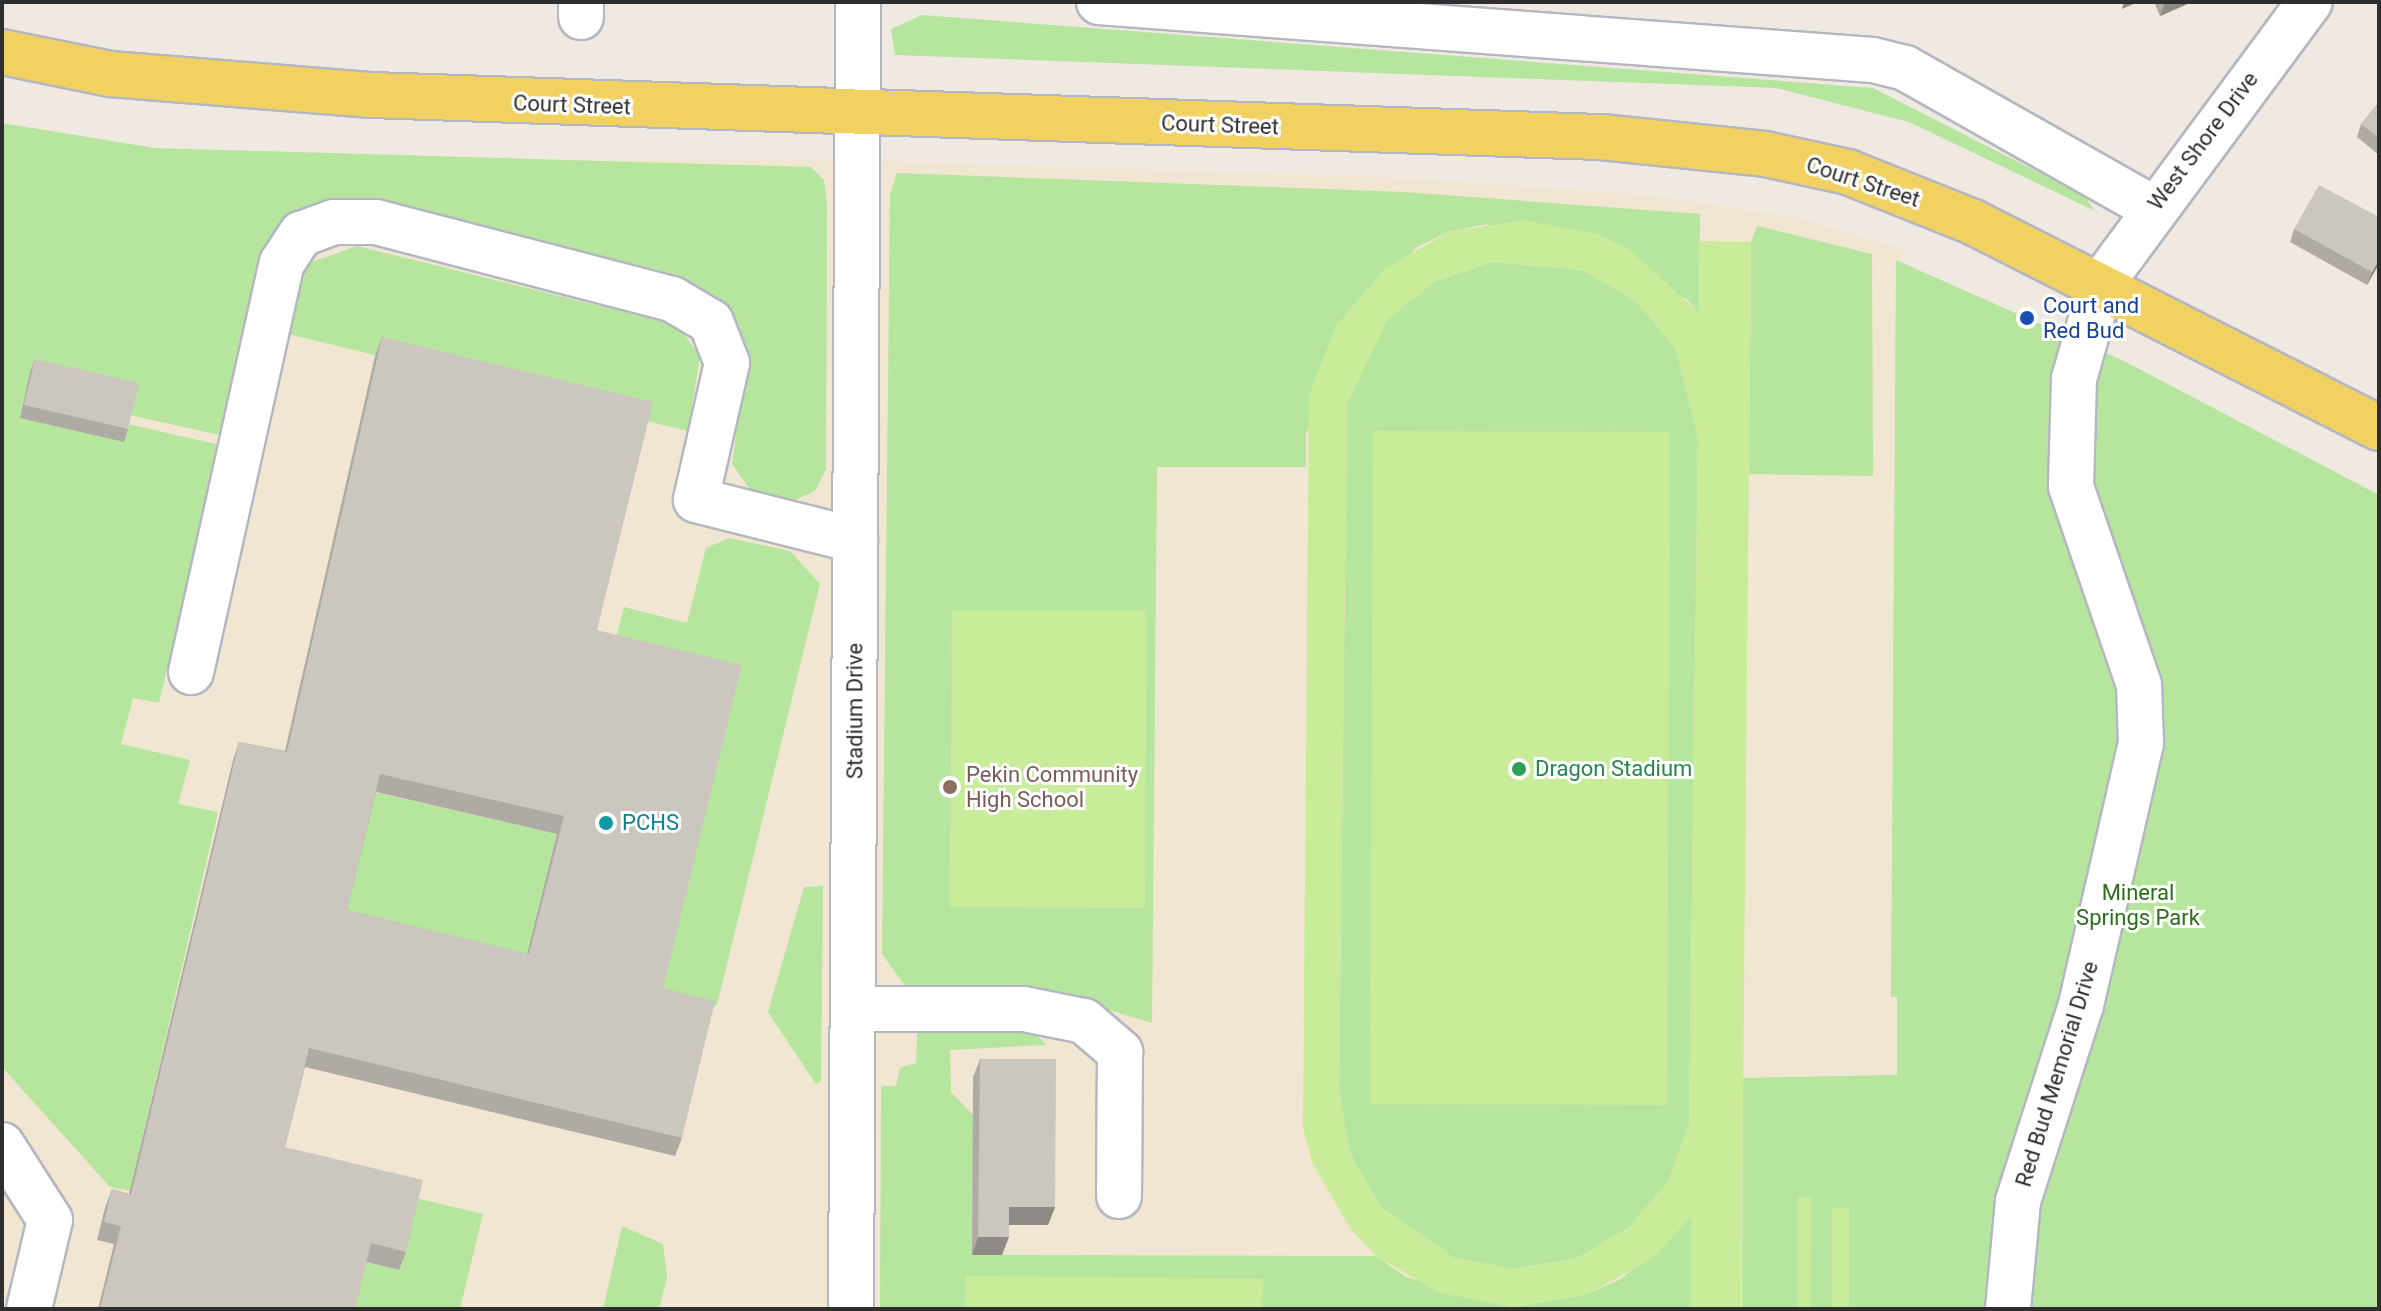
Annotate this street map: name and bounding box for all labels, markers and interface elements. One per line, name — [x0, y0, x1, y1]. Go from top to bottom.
street label: West Shore Drive — [2142, 67, 2264, 215]
street label: Court Street — [513, 90, 631, 120]
street label: Court Street — [1161, 110, 1279, 140]
street label: Court Street — [1803, 151, 1923, 213]
place label: Court and Red Bud — [2043, 292, 2139, 344]
marker: Court and Red Bud — [2018, 309, 2036, 327]
street label: Stadium Drive — [842, 643, 868, 779]
place label: Dragon Stadium — [1535, 756, 1692, 782]
marker: Dragon Stadium — [1510, 760, 1528, 778]
place label: Pekin Community High School — [966, 761, 1138, 812]
marker: Pekin Community High School — [941, 778, 959, 796]
place label: PCHS — [622, 810, 679, 836]
marker: PCHS — [597, 814, 615, 832]
park label: Mineral Springs Park — [2076, 879, 2200, 930]
street label: Red Bud Memorial Drive — [2010, 958, 2104, 1190]

